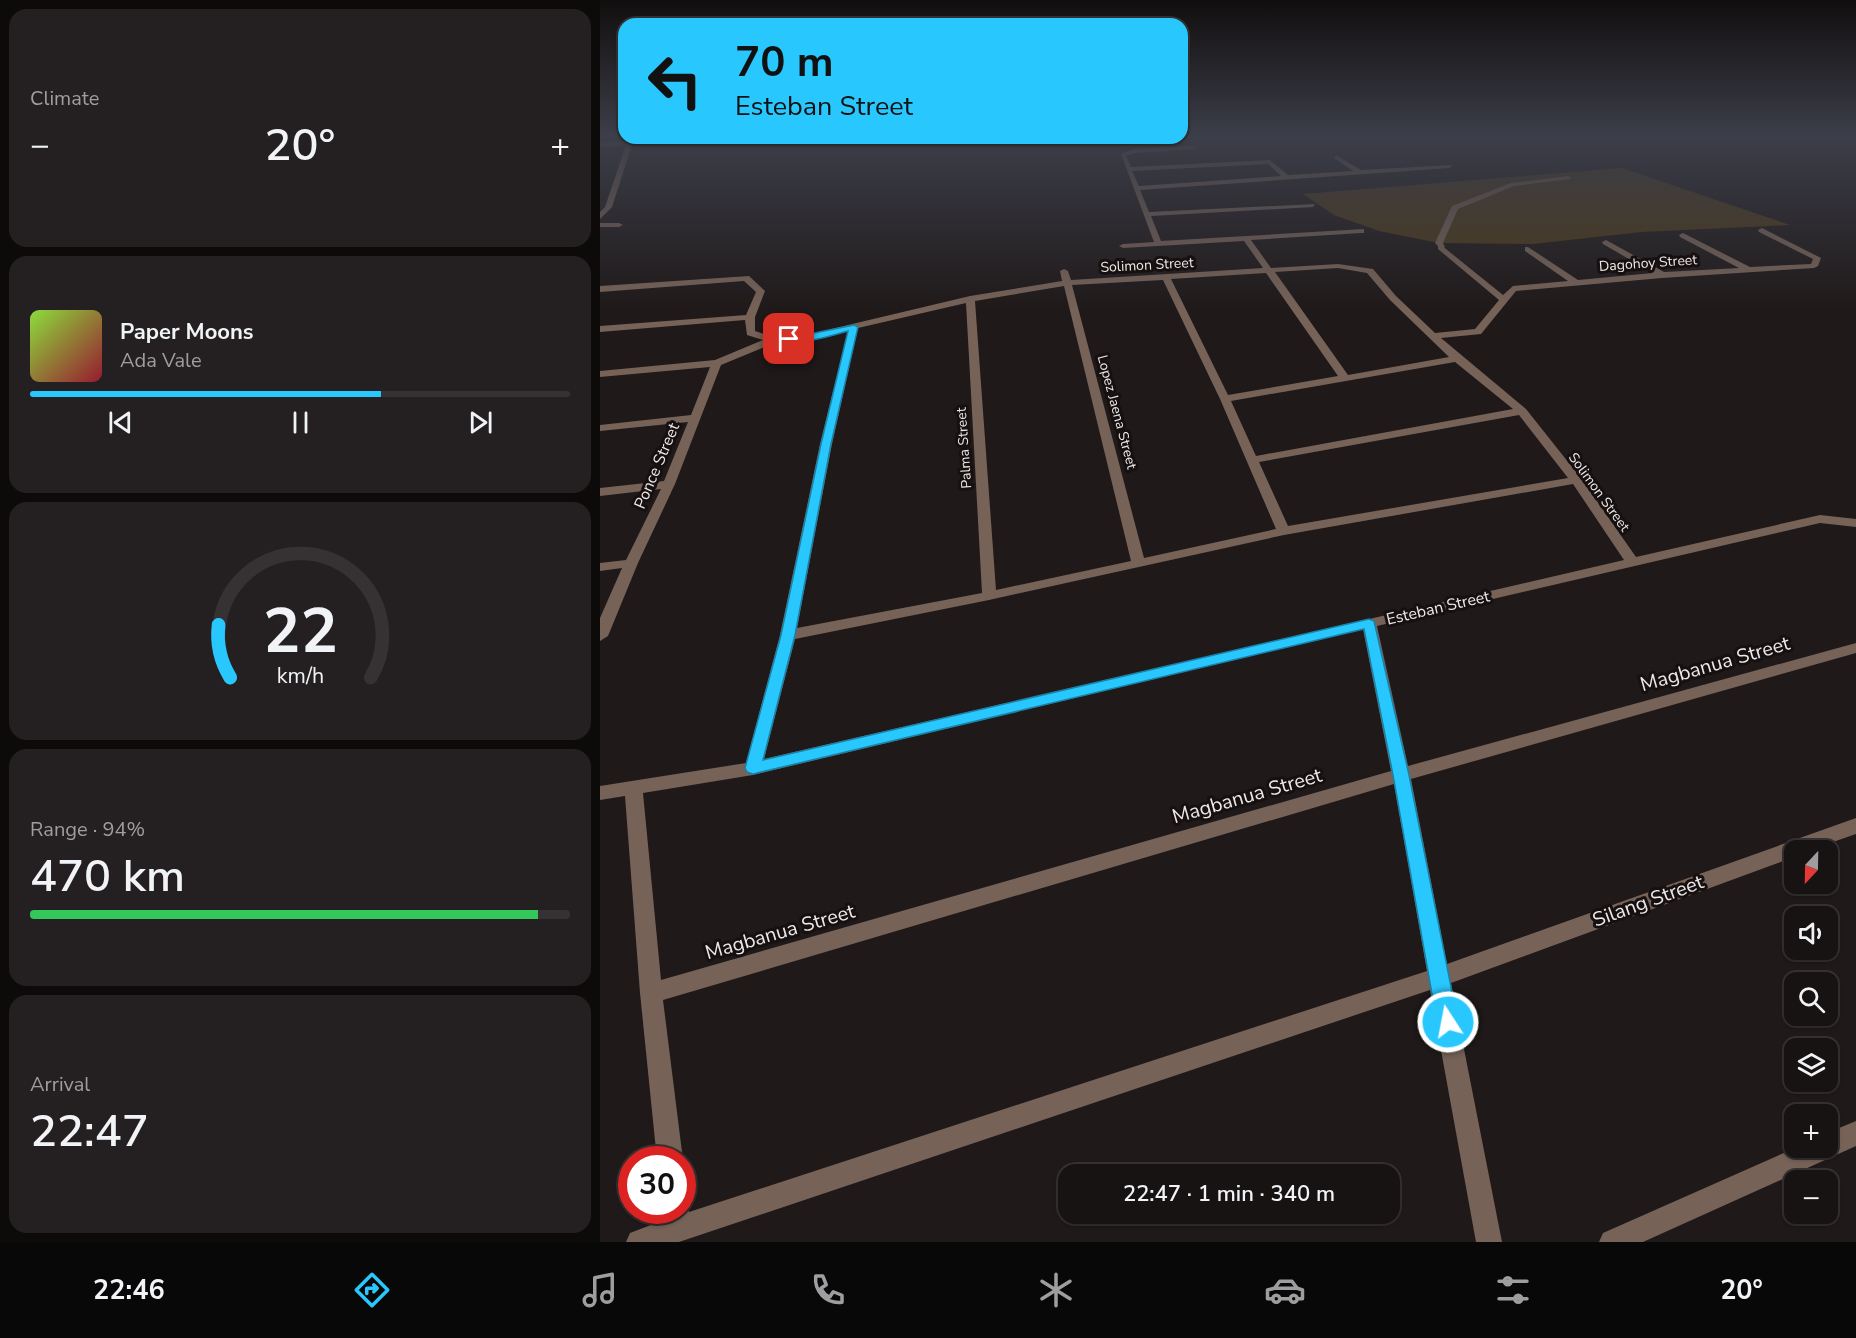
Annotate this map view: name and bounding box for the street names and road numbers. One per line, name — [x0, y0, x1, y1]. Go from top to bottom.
street label: Dagohoy Street — [1598, 250, 1698, 276]
street label: Solimon Street — [1100, 253, 1194, 277]
street label: Lopez Jaena Street — [1093, 353, 1141, 471]
street label: Palma Street — [952, 407, 976, 489]
street label: Ponce Street — [629, 419, 685, 512]
street label: Solimon Street — [1564, 449, 1634, 535]
street label: Esteban Street — [1384, 585, 1492, 631]
street label: Magbanua Street — [1637, 629, 1794, 698]
street label: Magbanua Street — [1169, 761, 1326, 830]
street label: Silang Street — [1589, 868, 1708, 934]
street label: Magbanua Street — [702, 897, 859, 966]

